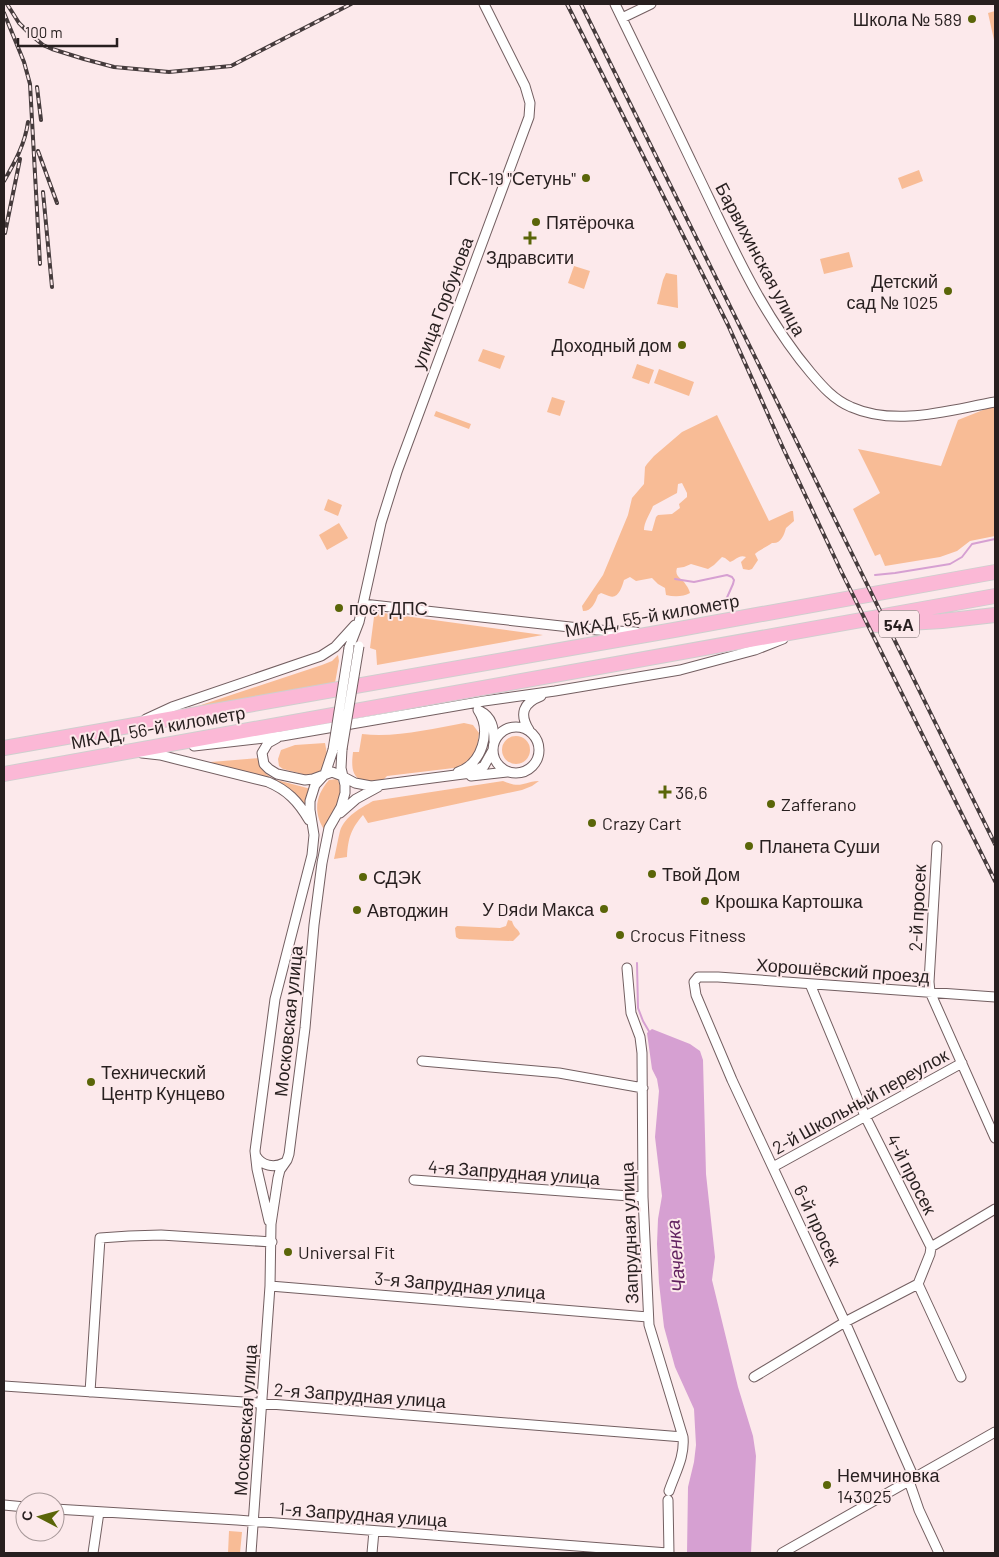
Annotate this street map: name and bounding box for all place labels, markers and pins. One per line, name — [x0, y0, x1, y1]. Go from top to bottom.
place label: Школа № 589 — [853, 8, 962, 30]
marker: Школа № 589 — [966, 13, 978, 25]
place label: ГСК-19 "Сетунь" — [449, 167, 576, 189]
marker: ГСК-19 "Сетунь" — [580, 172, 592, 184]
place label: Пятёрочка — [546, 211, 635, 233]
marker: Пятёрочка — [530, 216, 542, 228]
marker: Здравсити — [524, 232, 536, 244]
place label: Здравсити — [486, 246, 574, 268]
place label: Детский сад № 1025 — [847, 270, 938, 313]
marker: Детский сад № 1025 — [942, 285, 954, 297]
place label: Доходный дом — [551, 334, 672, 356]
marker: Доходный дом — [676, 339, 688, 351]
place label: пост ДПС — [349, 597, 428, 619]
marker: пост ДПС — [333, 602, 345, 614]
place label: 36,6 — [675, 781, 708, 803]
marker: 36,6 — [659, 786, 671, 798]
place label: Zafferano — [781, 793, 857, 815]
marker: Zafferano — [765, 798, 777, 810]
place label: Crazy Cart — [602, 812, 682, 834]
marker: Crazy Cart — [586, 817, 598, 829]
place label: Планета Суши — [759, 835, 880, 857]
marker: Планета Суши — [743, 840, 755, 852]
place label: Твой Дом — [662, 863, 740, 885]
place label: СДЭК — [373, 866, 422, 888]
marker: Твой Дом — [646, 868, 658, 880]
marker: СДЭК — [357, 871, 369, 883]
place label: Крошка Картошка — [715, 890, 864, 912]
marker: Крошка Картошка — [699, 895, 711, 907]
place label: У Dяdи Макса — [482, 898, 595, 920]
place label: Автоджин — [367, 899, 448, 921]
marker: У Dяdи Макса — [598, 903, 610, 915]
marker: Автоджин — [351, 904, 363, 916]
place label: Crocus Fitness — [630, 924, 746, 946]
marker: Crocus Fitness — [614, 929, 626, 941]
place label: Технический Центр Кунцево — [101, 1061, 225, 1104]
marker: Технический Центр Кунцево — [85, 1076, 97, 1088]
place label: Universal Fit — [298, 1241, 395, 1263]
marker: Universal Fit — [282, 1246, 294, 1258]
place label: Немчиновка 143025 — [837, 1464, 941, 1507]
marker: Немчиновка 143025 — [821, 1479, 833, 1491]

